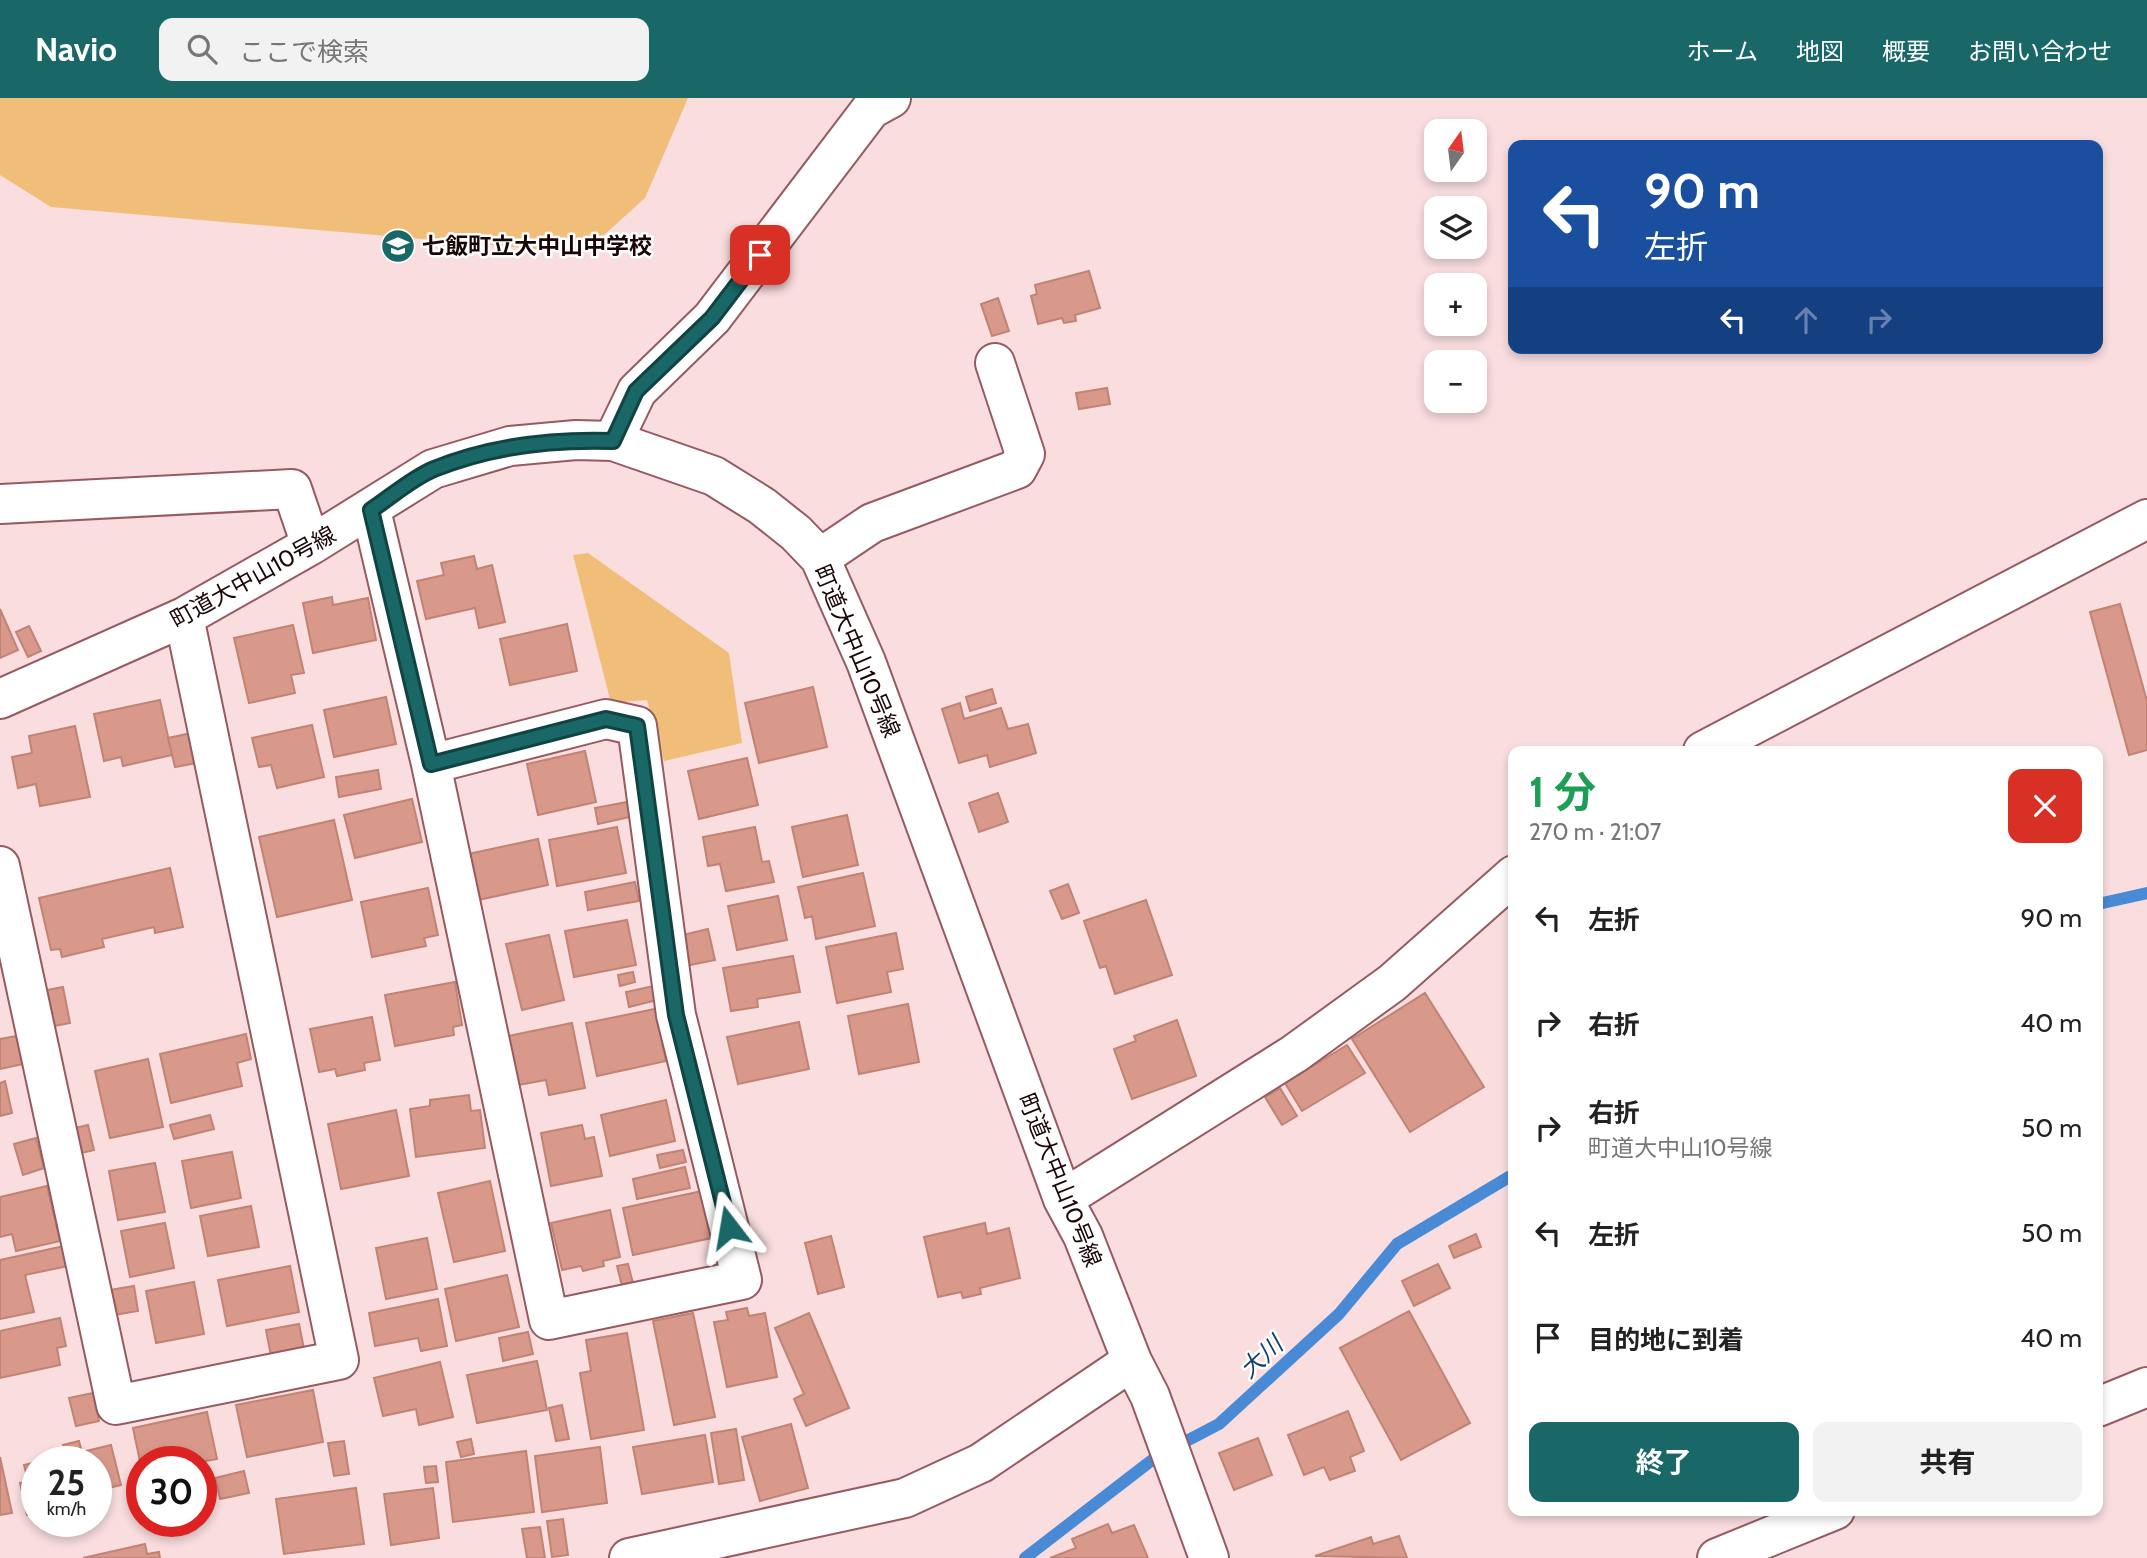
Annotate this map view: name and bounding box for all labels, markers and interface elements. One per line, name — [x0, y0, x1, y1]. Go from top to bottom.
search box — [159, 18, 649, 81]
text: Navio — [35, 29, 117, 69]
icon: search — [183, 30, 221, 68]
text: ここで検索 — [239, 36, 369, 68]
text: ホーム — [1687, 37, 1758, 66]
text: 地図 — [1796, 37, 1844, 66]
text: 概要 — [1882, 37, 1930, 66]
text: お問い合わせ — [1968, 37, 2112, 66]
north arrow — [1424, 119, 1488, 182]
map controls — [1424, 119, 1487, 413]
text: 90 m — [1644, 161, 1760, 220]
icon: left — [1529, 168, 1620, 259]
button: layers — [1424, 196, 1487, 259]
pin — [730, 225, 790, 285]
school or university icon: 七飯町立大中山中学校 — [379, 227, 417, 265]
text: 左折 — [1644, 227, 1708, 266]
place label: 七飯町立大中山中学校 — [422, 232, 652, 260]
icon: arrive — [741, 236, 779, 274]
button: + — [1424, 273, 1487, 336]
icon: left — [1714, 301, 1752, 339]
icon: ahead — [1787, 301, 1825, 339]
icon: right — [1860, 301, 1898, 339]
button: − — [1424, 350, 1487, 413]
street label: 町道大中山10号線 — [166, 520, 340, 634]
street label: 町道大中山10号線 — [808, 561, 906, 741]
text: 1 分 — [1529, 766, 1596, 818]
button: close — [2008, 769, 2082, 843]
text: 270 m · 21:07 — [1529, 818, 1661, 846]
icon: left — [1529, 899, 1567, 937]
text: 90 m — [2020, 902, 2082, 934]
text: 左折 — [1588, 904, 1640, 936]
icon: right — [1529, 1004, 1567, 1042]
text: 40 m — [2020, 1007, 2082, 1039]
text: 右折 — [1588, 1009, 1640, 1041]
street label: 町道大中山10号線 — [1012, 1089, 1108, 1271]
text: 右折 — [1588, 1097, 1640, 1129]
icon: right — [1529, 1109, 1567, 1147]
text: 50 m — [2021, 1112, 2082, 1144]
text: 町道大中山10号線 — [1588, 1134, 1773, 1162]
position arrow — [692, 1190, 766, 1264]
icon: left — [1529, 1214, 1567, 1252]
text: 50 m — [2021, 1217, 2082, 1249]
text: 左折 — [1588, 1219, 1640, 1251]
icon: arrive — [1529, 1319, 1567, 1357]
text: 40 m — [2020, 1322, 2082, 1354]
text: 目的地に到着 — [1588, 1324, 1744, 1356]
water label: 大川 — [1234, 1328, 1291, 1384]
button: 終了 — [1529, 1422, 1799, 1502]
button: 共有 — [1813, 1422, 2082, 1502]
speed limit sign: 30 — [126, 1446, 217, 1537]
text: 25 — [48, 1461, 85, 1504]
text: km/h — [47, 1498, 86, 1520]

